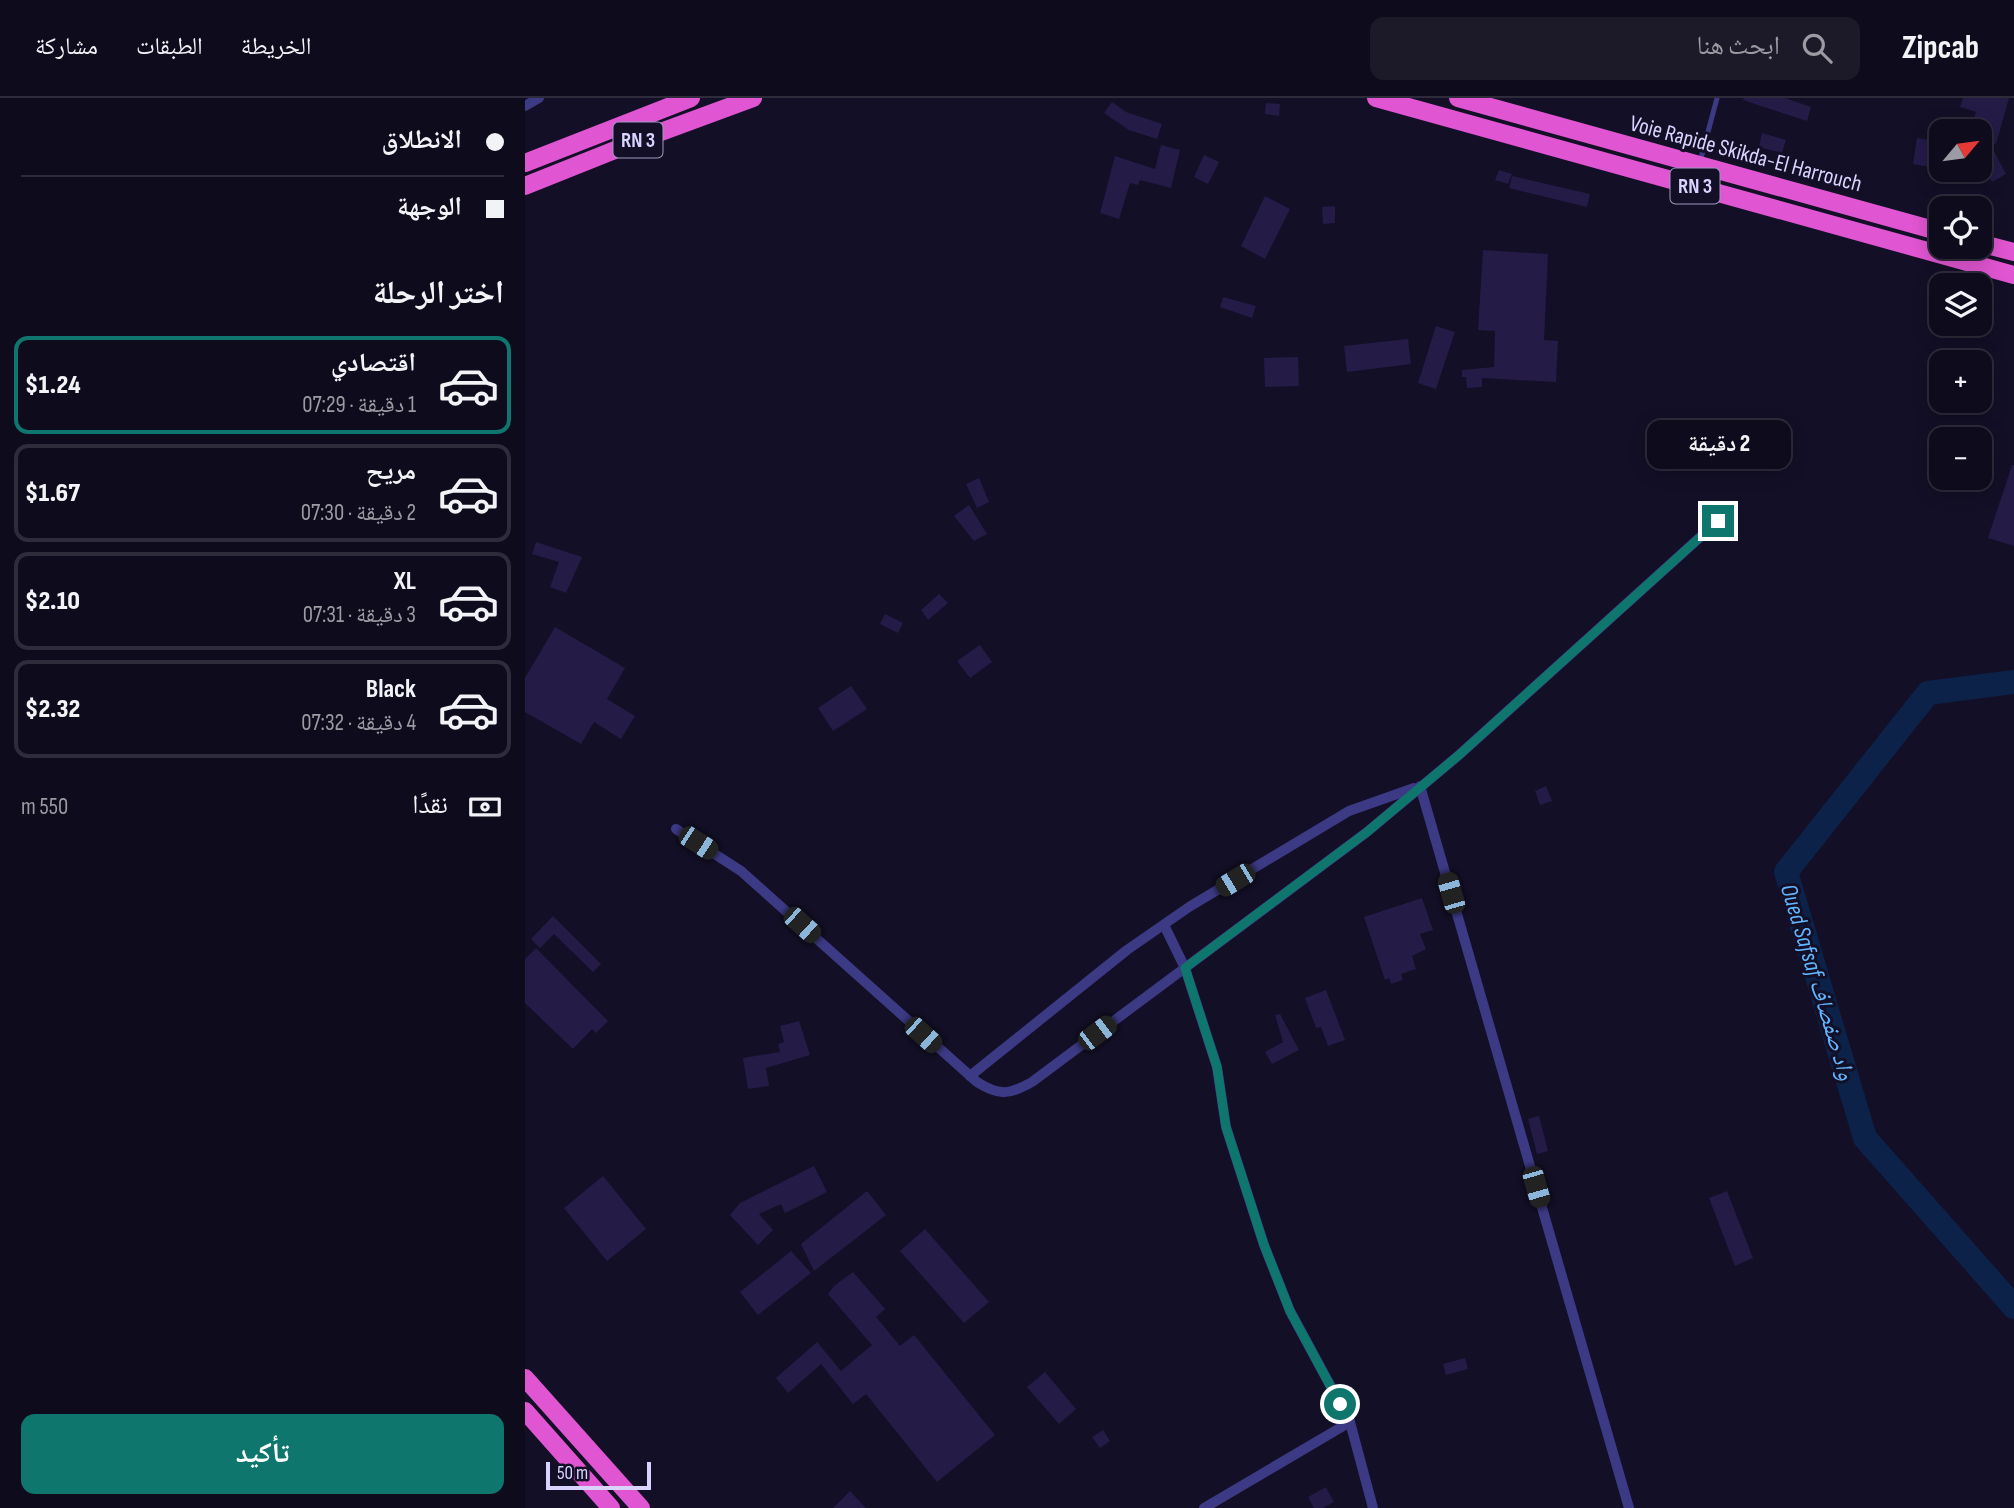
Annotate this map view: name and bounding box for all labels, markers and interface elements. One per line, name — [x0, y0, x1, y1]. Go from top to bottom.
search box — [1370, 17, 1860, 80]
text: Zipcab — [1902, 28, 1979, 68]
icon: search — [1798, 29, 1836, 67]
text: ابحث هنا — [1697, 31, 1780, 62]
text: مشاركة — [35, 32, 98, 61]
text: الطبقات — [136, 32, 203, 61]
text: الخريطة — [241, 32, 311, 61]
street label: Voie Rapide Skikda-El Harrouch — [1627, 110, 1865, 198]
north arrow — [1929, 119, 1991, 182]
map controls — [1929, 119, 1992, 490]
road number: RN 3 — [613, 122, 663, 158]
text: الانطلاق — [382, 125, 462, 156]
road number: RN 3 — [1671, 168, 1719, 204]
text: الوجهة — [397, 192, 462, 223]
button: locate — [1929, 196, 1992, 259]
button: layers — [1929, 273, 1992, 336]
text: اختر الرحلة — [373, 274, 504, 313]
text: اقتصادي — [331, 348, 416, 379]
button: + — [1929, 350, 1992, 413]
icon: car — [437, 354, 500, 417]
text: $1.24 — [25, 370, 81, 401]
text: 1 دقيقة · 07:29 — [302, 391, 416, 419]
callout: 2 دقيقة — [1646, 420, 1790, 468]
button: − — [1929, 427, 1992, 490]
text: 2 دقيقة — [1688, 430, 1750, 458]
text: مريح — [366, 456, 416, 487]
icon: car — [437, 462, 500, 525]
text: $1.67 — [25, 478, 80, 509]
text: 2 دقيقة · 07:30 — [301, 499, 416, 527]
route end — [1702, 505, 1734, 537]
text: XL — [394, 566, 416, 597]
icon: car — [437, 570, 500, 633]
text: $2.10 — [25, 586, 80, 617]
text: 3 دقيقة · 07:31 — [303, 601, 416, 629]
text: Black — [366, 674, 416, 705]
icon: car — [437, 678, 500, 741]
text: $2.32 — [25, 694, 80, 725]
text: 4 دقيقة · 07:32 — [301, 709, 416, 737]
icon: cash — [466, 788, 504, 826]
text: نقدًا — [412, 790, 448, 821]
text: 550 m — [21, 793, 68, 821]
car — [675, 823, 722, 863]
car — [1212, 860, 1259, 900]
car — [1436, 870, 1467, 916]
water label: Oued Safsaf واد صفصاف — [1774, 881, 1861, 1084]
car — [780, 903, 825, 947]
car — [1074, 1012, 1121, 1054]
car — [901, 1013, 946, 1057]
car — [1521, 1164, 1552, 1210]
route start — [1324, 1388, 1356, 1420]
button: تأكيد — [21, 1414, 504, 1494]
scale bar — [546, 1459, 651, 1491]
text: 50 m — [557, 1462, 588, 1485]

